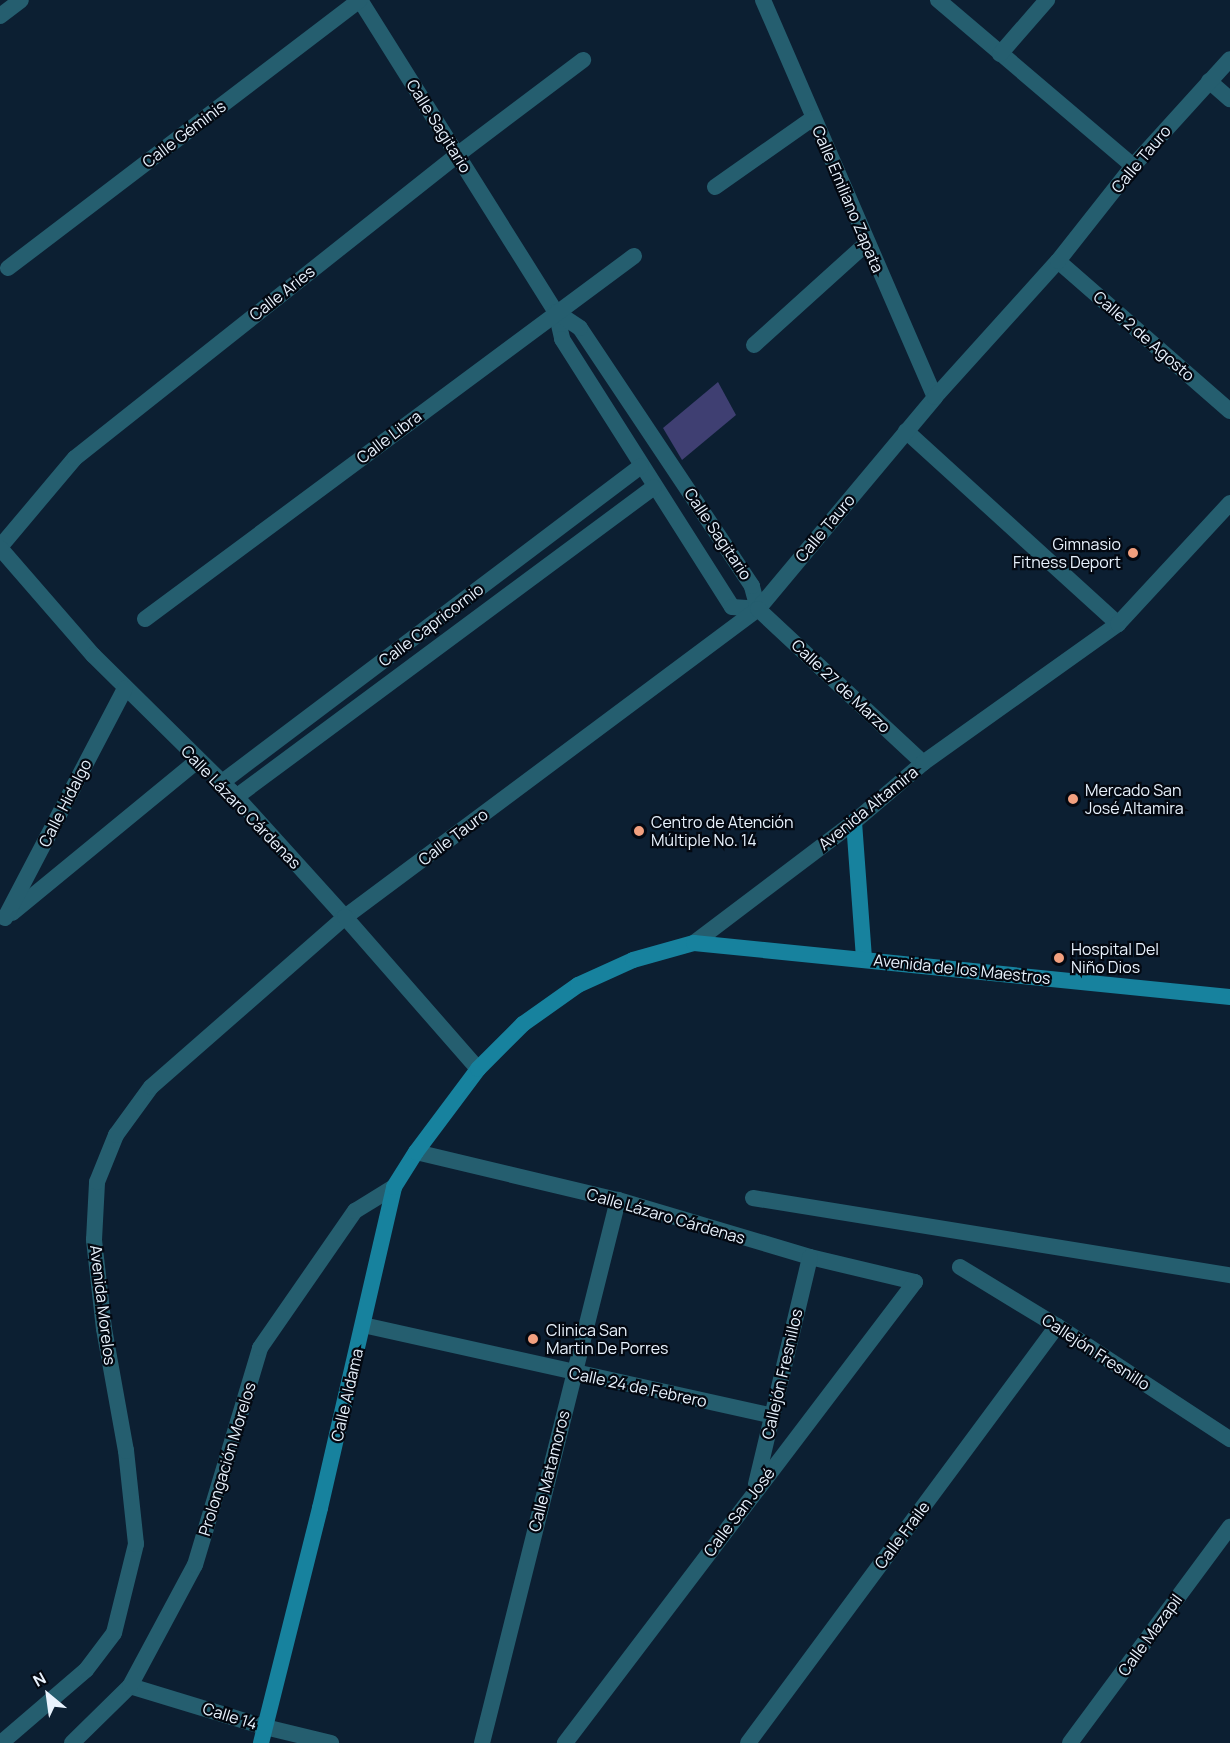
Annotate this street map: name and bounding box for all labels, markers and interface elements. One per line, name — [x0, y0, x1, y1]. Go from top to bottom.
street label: Calle Sagitario — [403, 76, 475, 176]
street label: Calle Géminis — [138, 96, 230, 172]
street label: Calle Tauro — [1107, 121, 1175, 197]
street label: Calle Emiliano Zapata — [808, 123, 888, 275]
street label: Calle Aries — [245, 262, 319, 324]
street label: Calle 2 de Agosto — [1090, 287, 1198, 385]
street label: Calle Libra — [353, 406, 425, 468]
street label: Calle Sagitario — [680, 484, 756, 584]
street label: Calle Tauro — [791, 490, 859, 566]
place label: Gimnasio Fitness Deport — [1013, 534, 1121, 572]
marker: Gimnasio Fitness Deport — [1126, 546, 1140, 560]
street label: Calle Capricornio — [375, 579, 487, 671]
street label: Calle 27 de Marzo — [788, 635, 894, 737]
street label: Calle Lázaro Cárdenas — [177, 741, 305, 873]
street label: Calle Hidalgo — [35, 756, 95, 850]
street label: Avenida Altamira — [815, 762, 921, 854]
place label: Mercado San José Altamira — [1085, 780, 1184, 818]
marker: Mercado San José Altamira — [1066, 792, 1080, 806]
street label: Calle Tauro — [414, 805, 492, 869]
place label: Centro de Atención Múltiple No. 14 — [651, 812, 794, 850]
marker: Centro de Atención Múltiple No. 14 — [632, 824, 646, 838]
place label: Hospital Del Niño Dios — [1071, 939, 1159, 977]
street label: Avenida de los Maestros — [873, 950, 1051, 988]
marker: Hospital Del Niño Dios — [1052, 951, 1066, 965]
street label: Calle Lázaro Cárdenas — [585, 1184, 747, 1248]
street label: Avenida Morelos — [86, 1244, 120, 1366]
street label: Callejón Fresnillos — [758, 1307, 806, 1441]
street label: Callejón Fresnillo — [1038, 1310, 1154, 1394]
place label: Clinica San Martin De Porres — [546, 1320, 668, 1358]
marker: Clinica San Martin De Porres — [524, 1330, 542, 1348]
street label: Calle Aldama — [327, 1347, 367, 1443]
street label: Calle 24 de Febrero — [567, 1363, 709, 1411]
street label: Prolongación Morelos — [194, 1380, 260, 1538]
street label: Calle Matamoros — [525, 1408, 573, 1534]
street label: Calle San José — [699, 1464, 779, 1560]
street label: Calle Fraile — [870, 1497, 934, 1573]
street label: Calle Mazapil — [1114, 1590, 1186, 1680]
north arrow — [18, 1665, 78, 1725]
text: N — [29, 1667, 50, 1692]
street label: Calle 14 — [200, 1699, 260, 1733]

